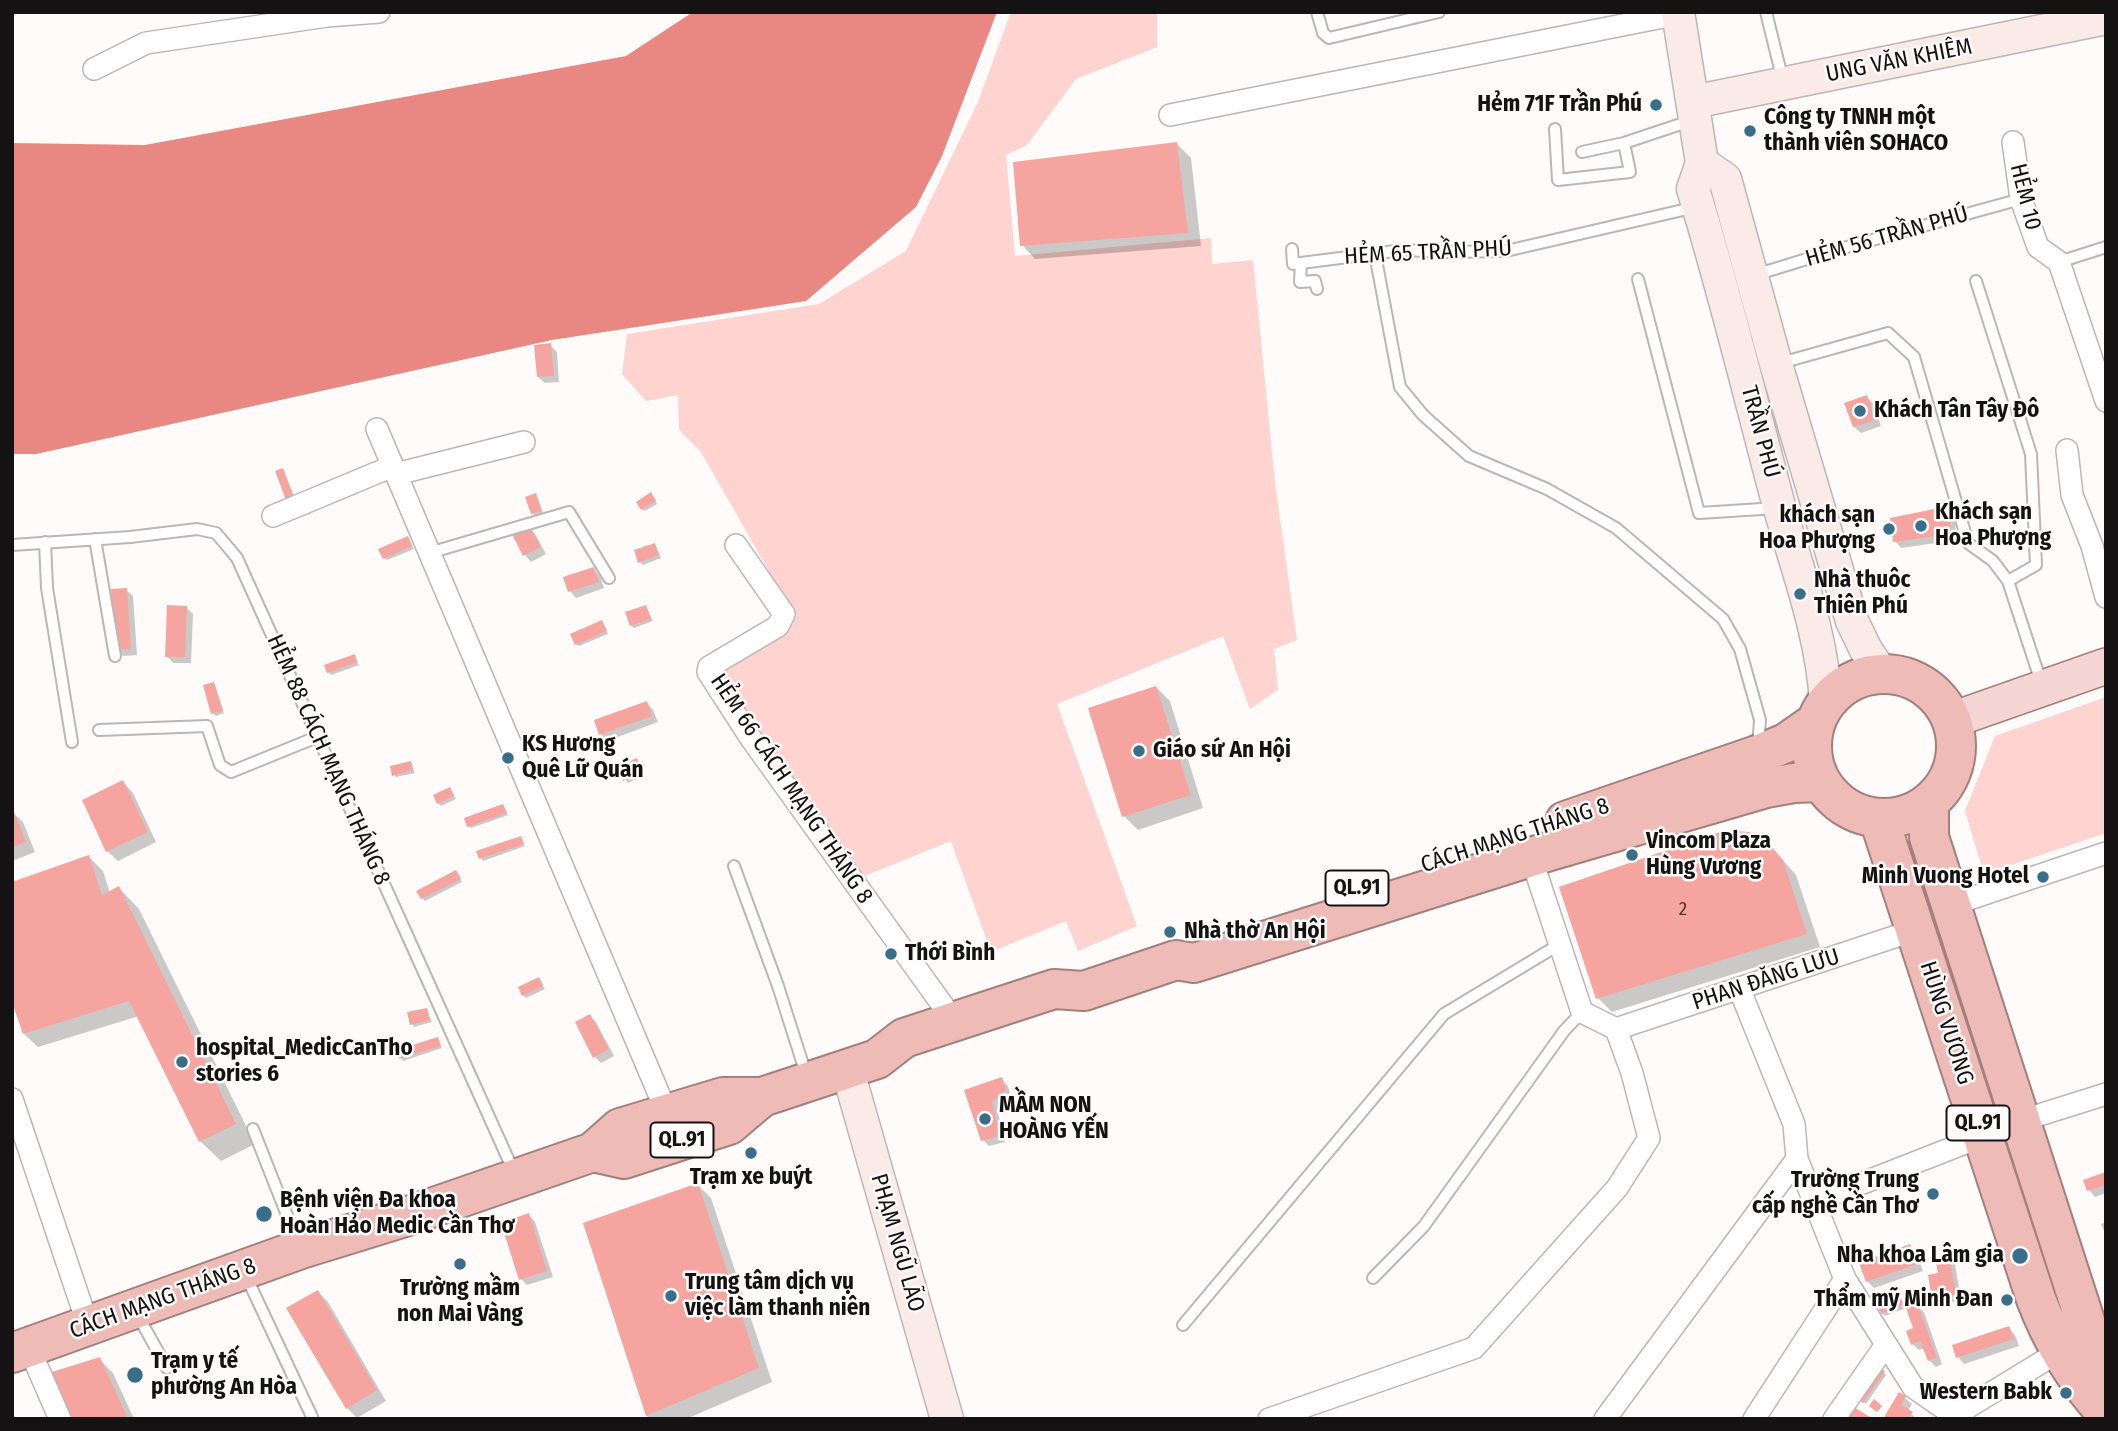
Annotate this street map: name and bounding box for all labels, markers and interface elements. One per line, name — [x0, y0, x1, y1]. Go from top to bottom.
street label: UNG VĂN KHIÊM — [1824, 33, 1974, 89]
place label: Hẻm 71F Trần Phú — [1477, 91, 1642, 119]
marker: Hẻm 71F Trần Phú — [1648, 97, 1664, 113]
place label: Công ty TNNH một thành viên SOHACO — [1764, 104, 1948, 158]
marker: Công ty TNNH một thành viên SOHACO — [1742, 123, 1758, 139]
street label: HẺM 10 — [2003, 161, 2047, 233]
street label: HẺM 56 TRẦN PHÚ — [1802, 201, 1972, 273]
street label: HẺM 65 TRẦN PHÚ — [1343, 235, 1513, 271]
street label: TRẦN PHÚ — [1734, 383, 1786, 481]
place label: Khách Tân Tây Đô — [1874, 397, 2039, 425]
marker: Khách Tân Tây Đô — [1852, 403, 1868, 419]
place label: Khách sạn Hoa Phượng — [1935, 499, 2051, 553]
place label: khách sạn Hoa Phượng — [1759, 502, 1875, 556]
marker: Khách sạn Hoa Phượng — [1913, 518, 1929, 534]
marker: khách sạn Hoa Phượng — [1881, 521, 1897, 537]
place label: Nhà thuôc Thiên Phú — [1814, 567, 1910, 621]
marker: Nhà thuôc Thiên Phú — [1792, 586, 1808, 602]
street label: HẺM 88 CÁCH MẠNG THÁNG 8 — [260, 631, 396, 889]
street label: HẺM 66 CÁCH MẠNG THÁNG 8 — [704, 669, 878, 909]
place label: KS Hương Quê Lữ Quán — [522, 731, 643, 785]
place label: Giáo sứ An Hội — [1153, 737, 1291, 765]
marker: Giáo sứ An Hội — [1131, 743, 1147, 759]
marker: KS Hương Quê Lữ Quán — [500, 750, 516, 766]
street label: CÁCH MẠNG THÁNG 8 — [1417, 793, 1613, 879]
place label: Vincom Plaza Hùng Vương — [1646, 828, 1771, 882]
marker: Vincom Plaza Hùng Vương — [1624, 847, 1640, 863]
place label: Minh Vuong Hotel — [1862, 863, 2029, 891]
marker: Minh Vuong Hotel — [2035, 869, 2051, 885]
road number: QL.91 — [1326, 870, 1388, 906]
house number: 2 — [1679, 899, 1687, 921]
place label: Nhà thờ An Hội — [1184, 918, 1326, 946]
marker: Nhà thờ An Hội — [1162, 924, 1178, 940]
place label: Thới Bình — [905, 940, 995, 968]
street label: PHAN ĐĂNG LƯU — [1689, 943, 1843, 1017]
marker: Thới Bình — [883, 946, 899, 962]
street label: HÙNG VƯƠNG — [1913, 958, 1979, 1088]
place label: hospital_MedicCanTho stories 6 — [196, 1035, 413, 1089]
marker: hospital_MedicCanTho stories 6 — [174, 1054, 190, 1070]
place label: MẦM NON HOÀNG YẾN — [999, 1092, 1109, 1146]
road number: QL.91 — [1946, 1106, 2010, 1140]
marker: MẦM NON HOÀNG YẾN — [977, 1111, 993, 1127]
road number: QL.91 — [650, 1122, 714, 1158]
marker: Trạm xe buýt — [743, 1145, 759, 1161]
place label: Trạm xe buýt — [690, 1164, 812, 1192]
place label: Trường Trung cấp nghề Cần Thơ — [1752, 1167, 1919, 1221]
street label: PHẠM NGŨ LÃO — [864, 1171, 930, 1315]
marker: Trường Trung cấp nghề Cần Thơ — [1925, 1186, 1941, 1202]
place label: Bệnh viện Đa khoa Hoàn Hảo Medic Cần Thơ — [280, 1187, 515, 1241]
marker: Bệnh viện Đa khoa Hoàn Hảo Medic Cần Thơ — [254, 1204, 274, 1224]
place label: Nha khoa Lâm gia — [1837, 1242, 2004, 1270]
marker: Nha khoa Lâm gia — [2010, 1246, 2030, 1266]
street label: CÁCH MẠNG THÁNG 8 — [66, 1252, 260, 1346]
marker: Trường mầm non Mai Vàng — [452, 1256, 468, 1272]
place label: Trung tâm dịch vụ việc làm thanh niên — [685, 1269, 870, 1323]
place label: Trường mầm non Mai Vàng — [397, 1275, 523, 1329]
place label: Thẩm mỹ Minh Đan — [1814, 1286, 1993, 1314]
marker: Trung tâm dịch vụ việc làm thanh niên — [663, 1288, 679, 1304]
marker: Thẩm mỹ Minh Đan — [1999, 1292, 2015, 1308]
place label: Trạm y tế phường An Hòa — [151, 1348, 297, 1402]
marker: Trạm y tế phường An Hòa — [125, 1365, 145, 1385]
place label: Western Babk — [1920, 1379, 2052, 1407]
marker: Western Babk — [2058, 1385, 2074, 1401]

